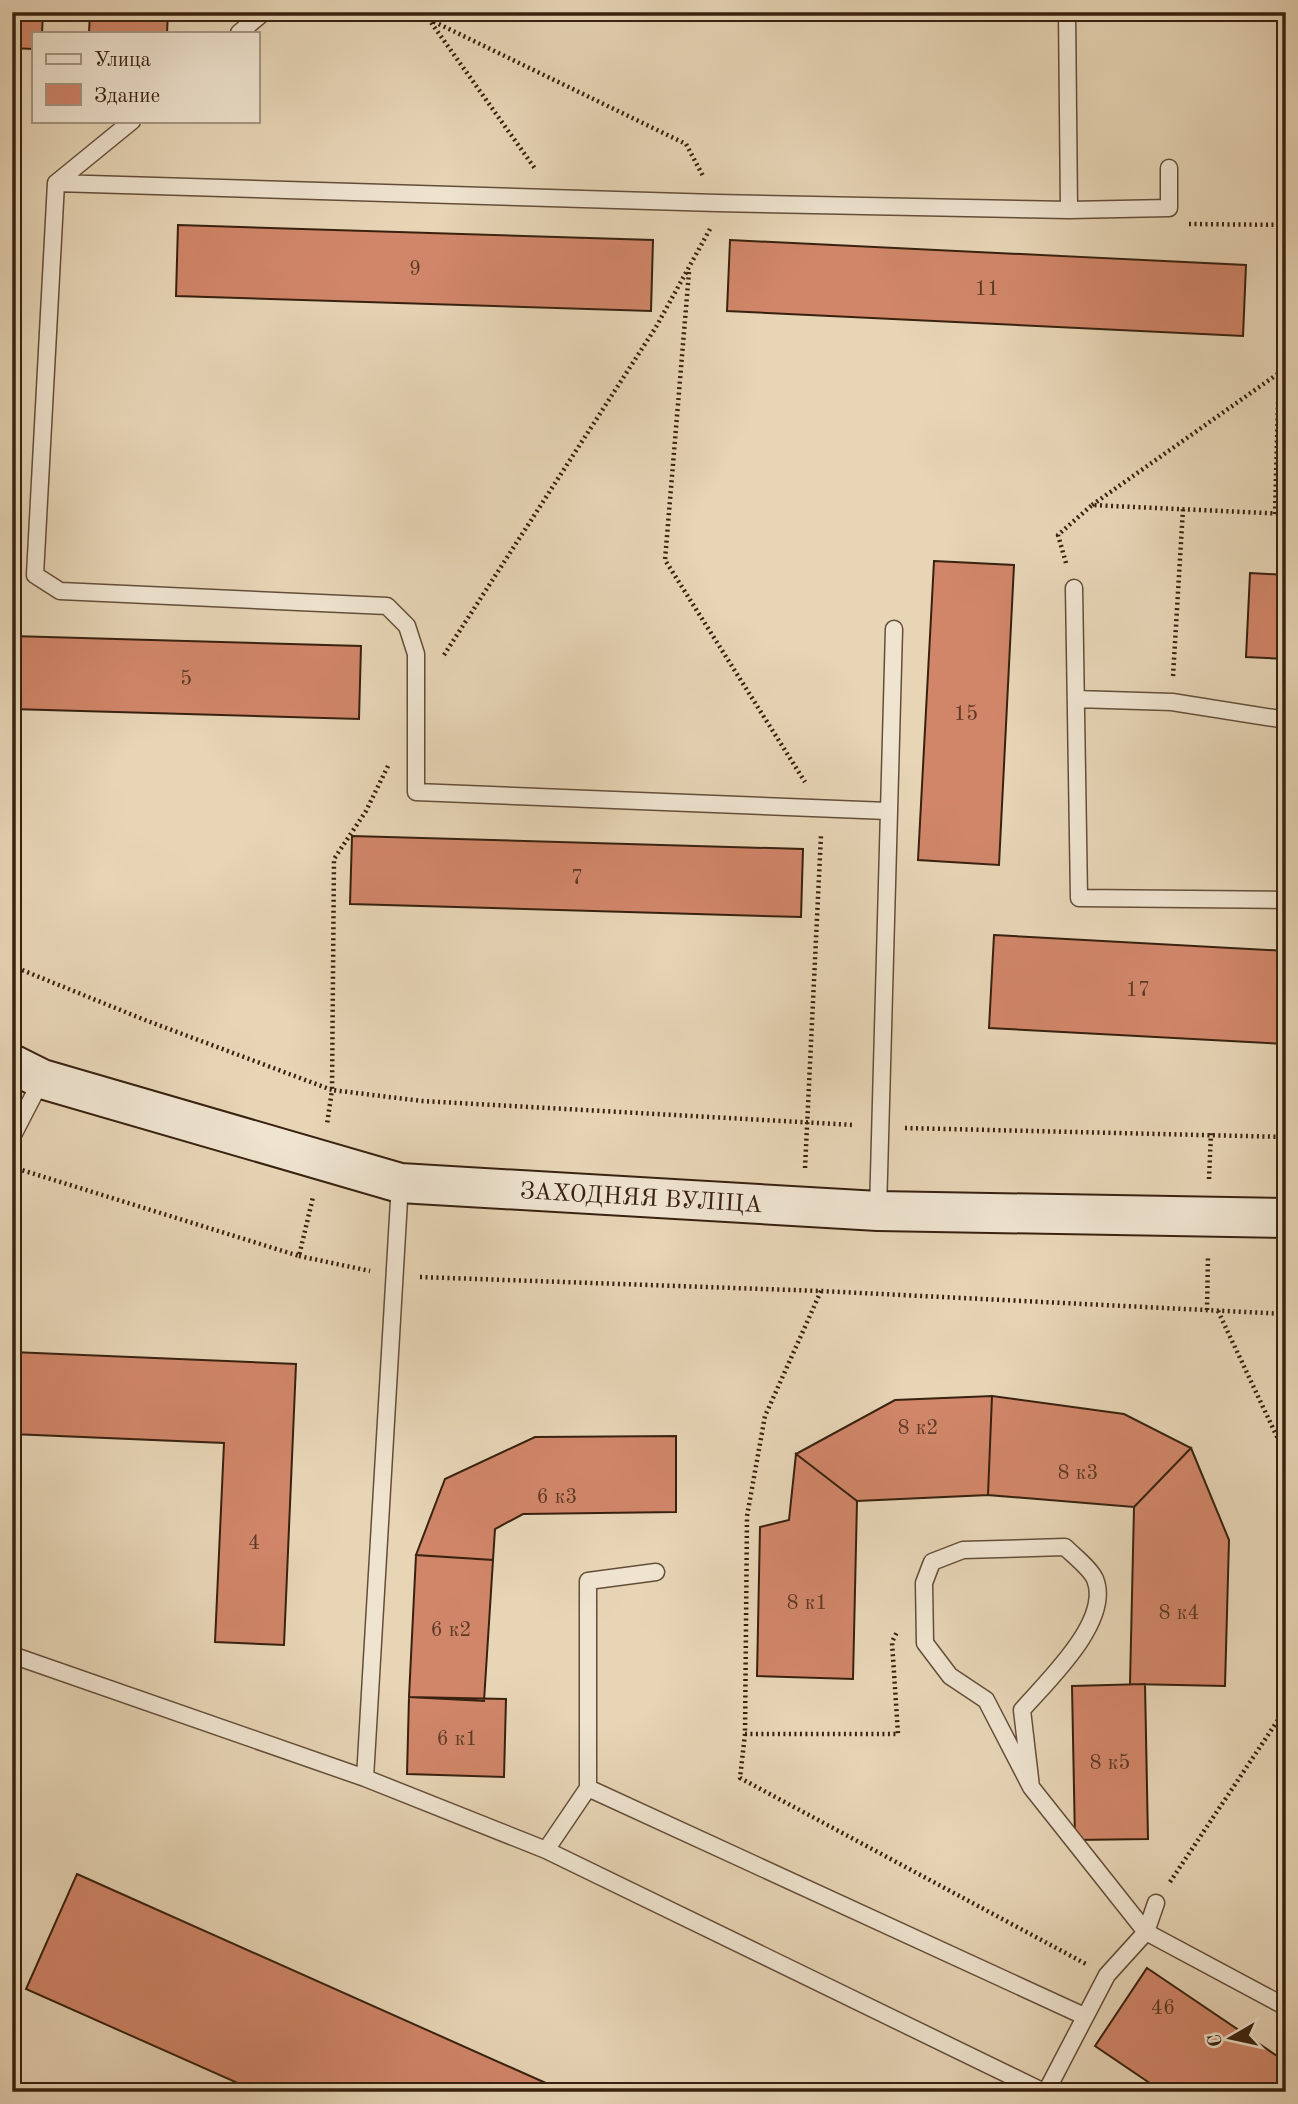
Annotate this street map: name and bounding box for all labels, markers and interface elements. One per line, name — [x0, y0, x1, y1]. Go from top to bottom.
legend — [32, 32, 259, 122]
text: Улица — [94, 50, 151, 71]
text: Здание — [94, 86, 160, 107]
house number: 9 — [409, 259, 421, 280]
house number: 11 — [975, 279, 999, 300]
house number: 5 — [180, 669, 192, 690]
house number: 15 — [954, 704, 978, 725]
house number: 7 — [571, 868, 583, 889]
house number: 17 — [1126, 980, 1150, 1001]
street label: ЗАХОДНЯЯ ВУЛІЦА — [519, 1180, 763, 1218]
house number: 8 к2 — [898, 1418, 938, 1439]
house number: 8 к3 — [1058, 1463, 1098, 1484]
house number: 6 к3 — [537, 1487, 577, 1508]
house number: 4 — [248, 1533, 260, 1554]
house number: 8 к1 — [787, 1593, 827, 1614]
house number: 8 к4 — [1159, 1603, 1199, 1624]
house number: 6 к2 — [431, 1620, 471, 1641]
house number: 6 к1 — [437, 1729, 477, 1750]
house number: 8 к5 — [1090, 1753, 1130, 1774]
house number: 46 — [1151, 1998, 1175, 2019]
north arrow — [1196, 2002, 1266, 2072]
text: С — [1206, 2033, 1227, 2048]

